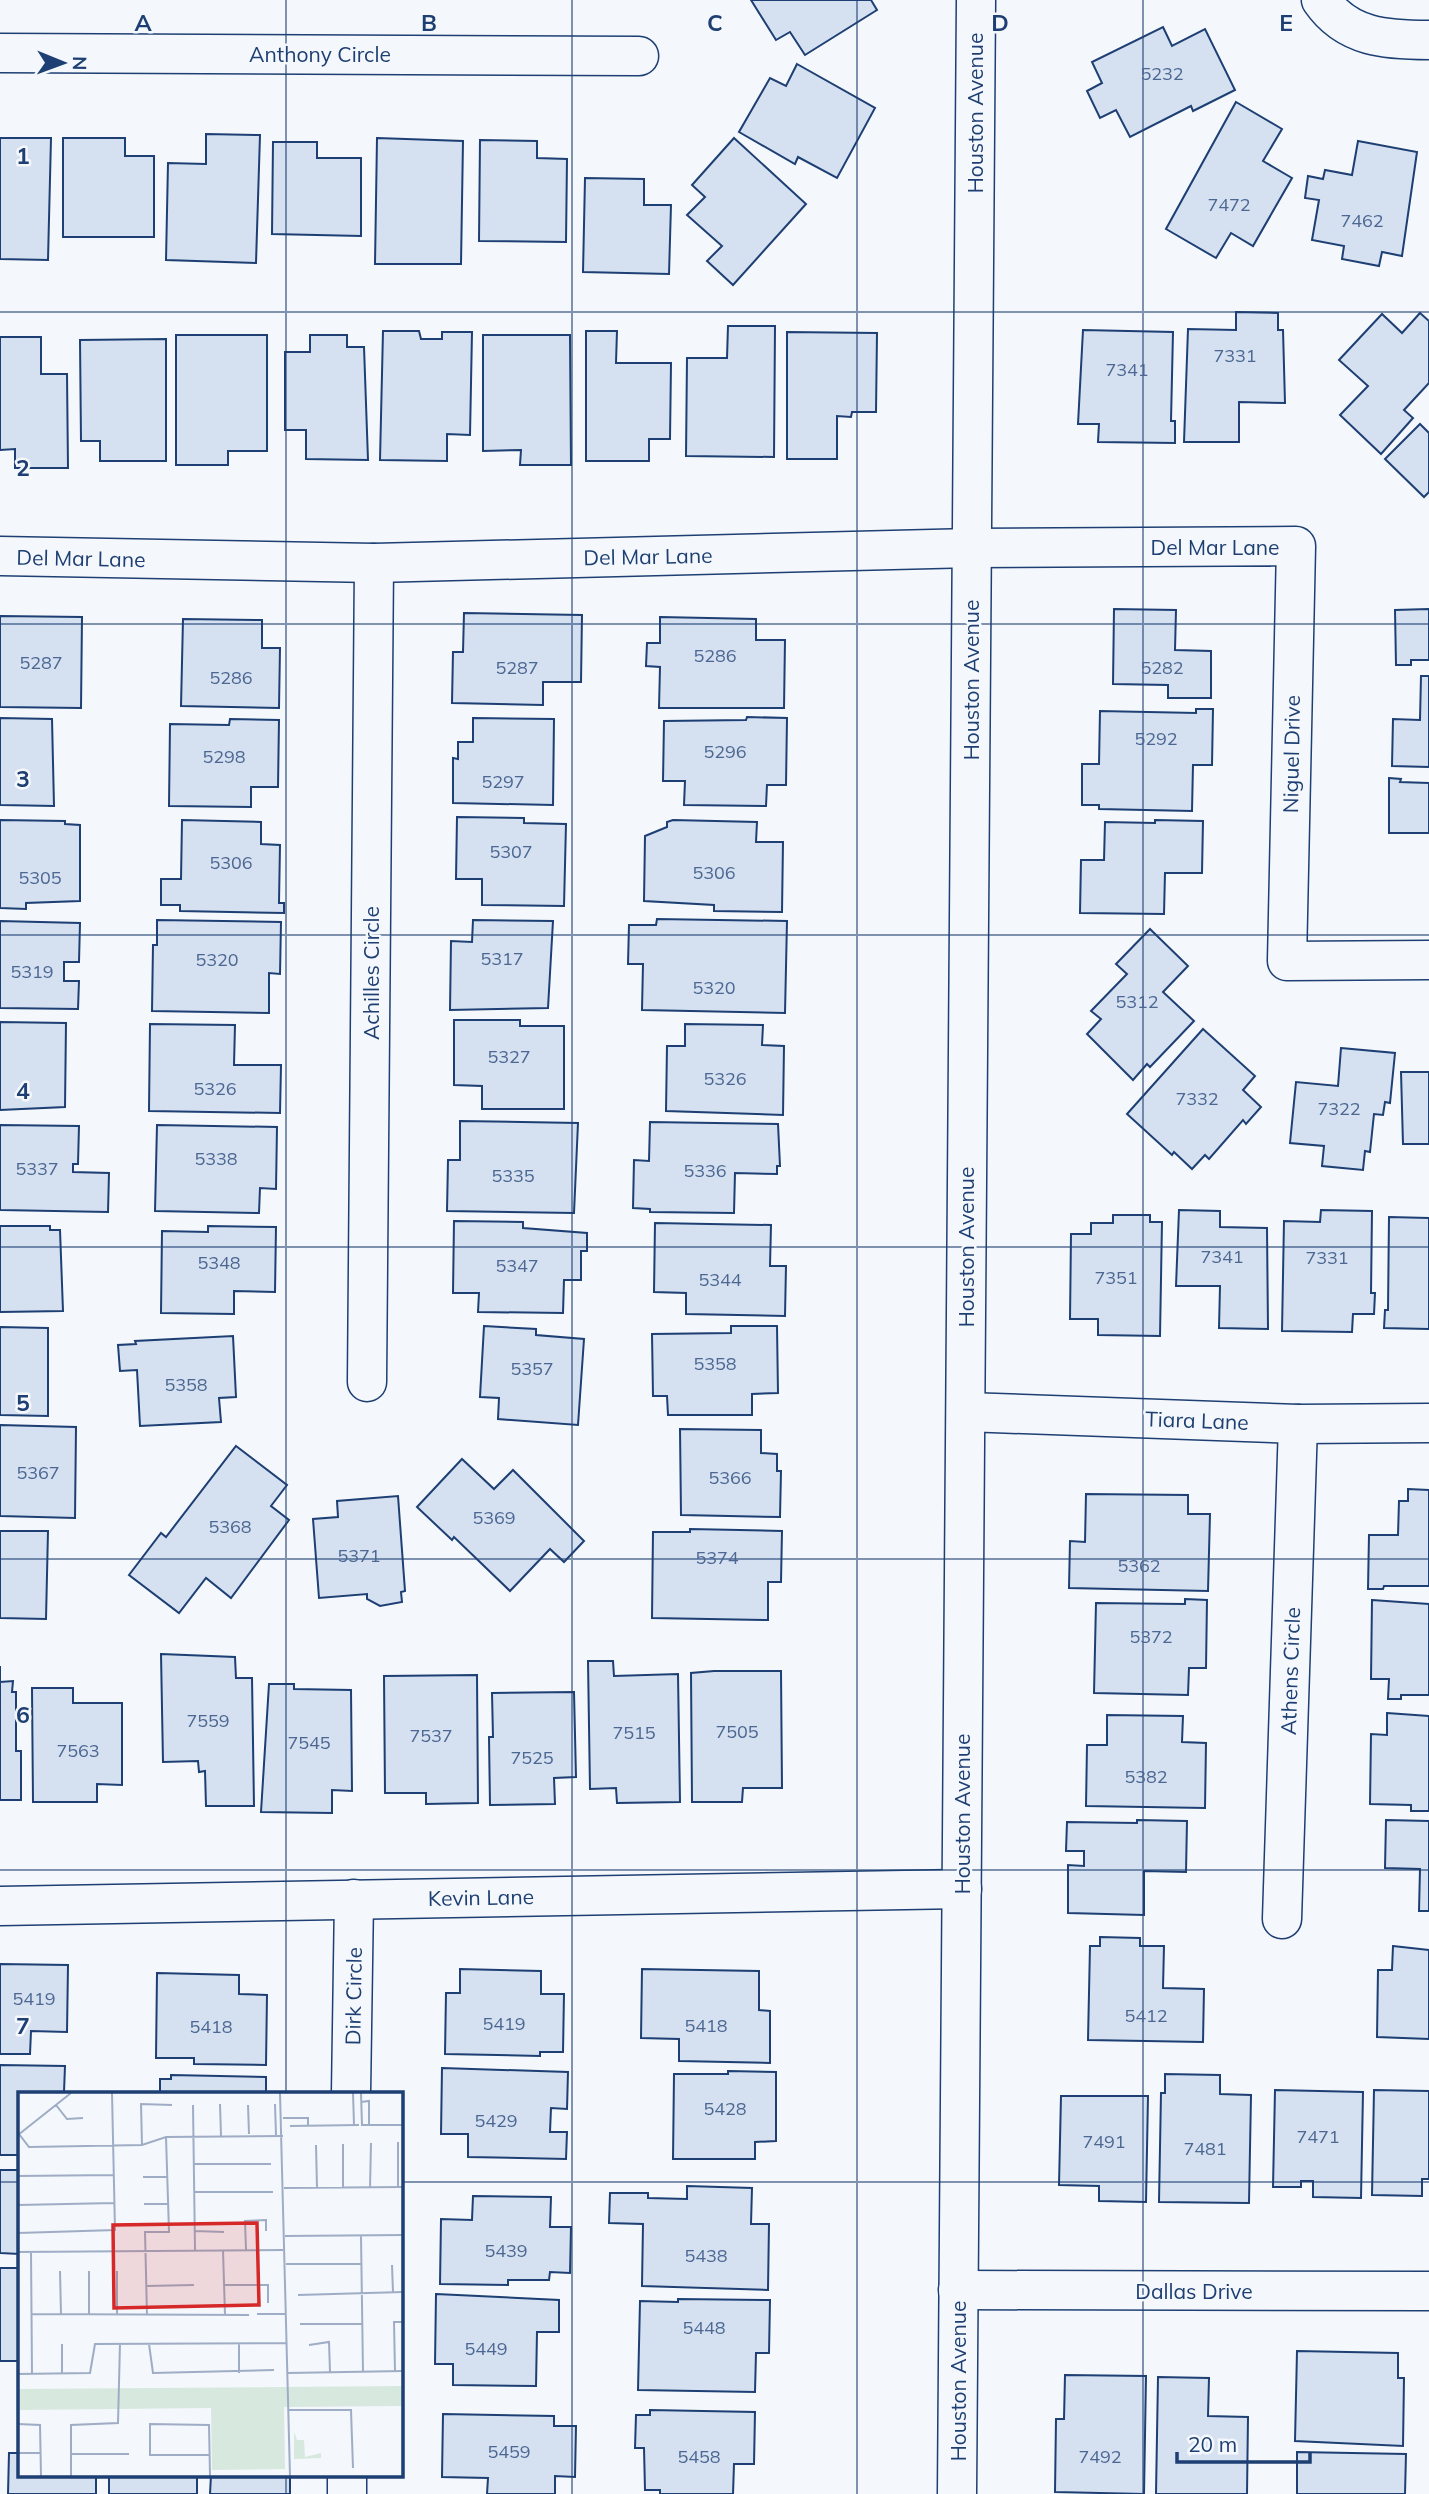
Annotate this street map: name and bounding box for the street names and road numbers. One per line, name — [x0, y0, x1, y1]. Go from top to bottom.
street label: Houston Avenue — [962, 33, 988, 193]
street label: Anthony Circle — [249, 41, 391, 67]
street label: Del Mar Lane — [1150, 534, 1280, 560]
street label: Del Mar Lane — [583, 542, 713, 570]
street label: Del Mar Lane — [16, 544, 146, 572]
street label: Houston Avenue — [958, 600, 984, 760]
street label: Niguel Drive — [1277, 695, 1305, 813]
street label: Achilles Circle — [358, 906, 384, 1040]
street label: Houston Avenue — [953, 1167, 979, 1327]
street label: Tiara Lane — [1145, 1405, 1249, 1435]
street label: Athens Circle — [1275, 1607, 1305, 1735]
street label: Houston Avenue — [949, 1734, 975, 1894]
street label: Kevin Lane — [428, 1883, 534, 1911]
street label: Dirk Circle — [339, 1947, 367, 2045]
street label: Dallas Drive — [1135, 2278, 1253, 2304]
street label: Houston Avenue — [945, 2301, 971, 2461]

